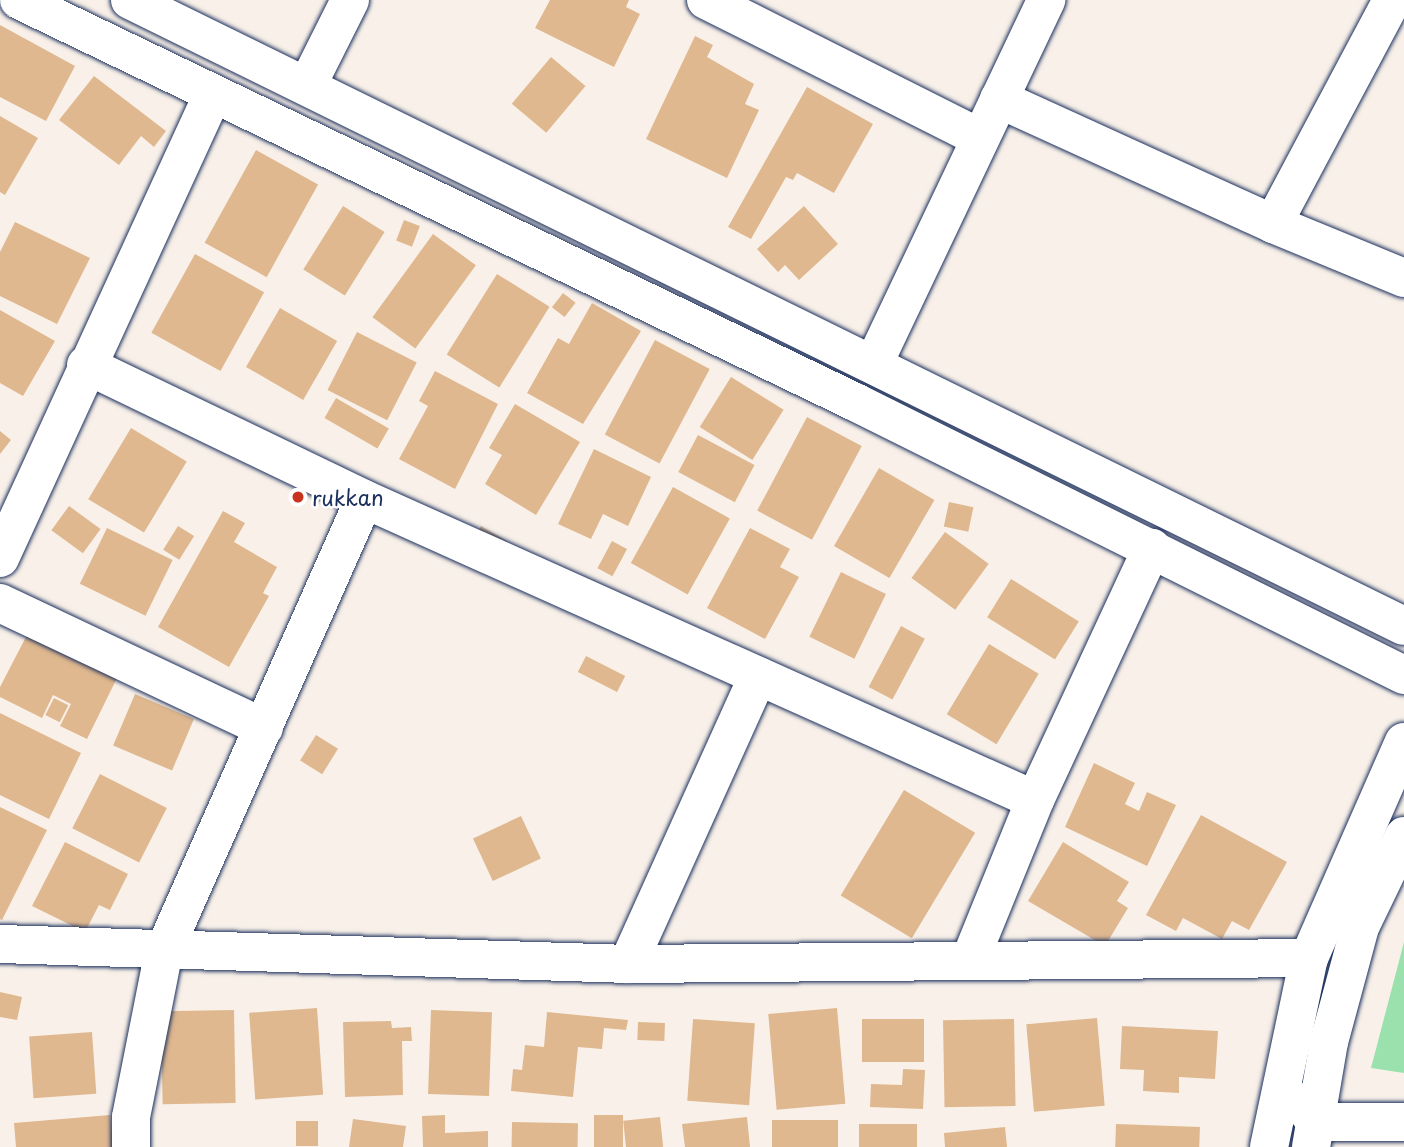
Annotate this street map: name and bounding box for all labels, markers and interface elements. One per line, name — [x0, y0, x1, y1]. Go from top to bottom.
place label: rukkan — [312, 484, 384, 510]
marker: rukkan — [290, 489, 306, 505]

